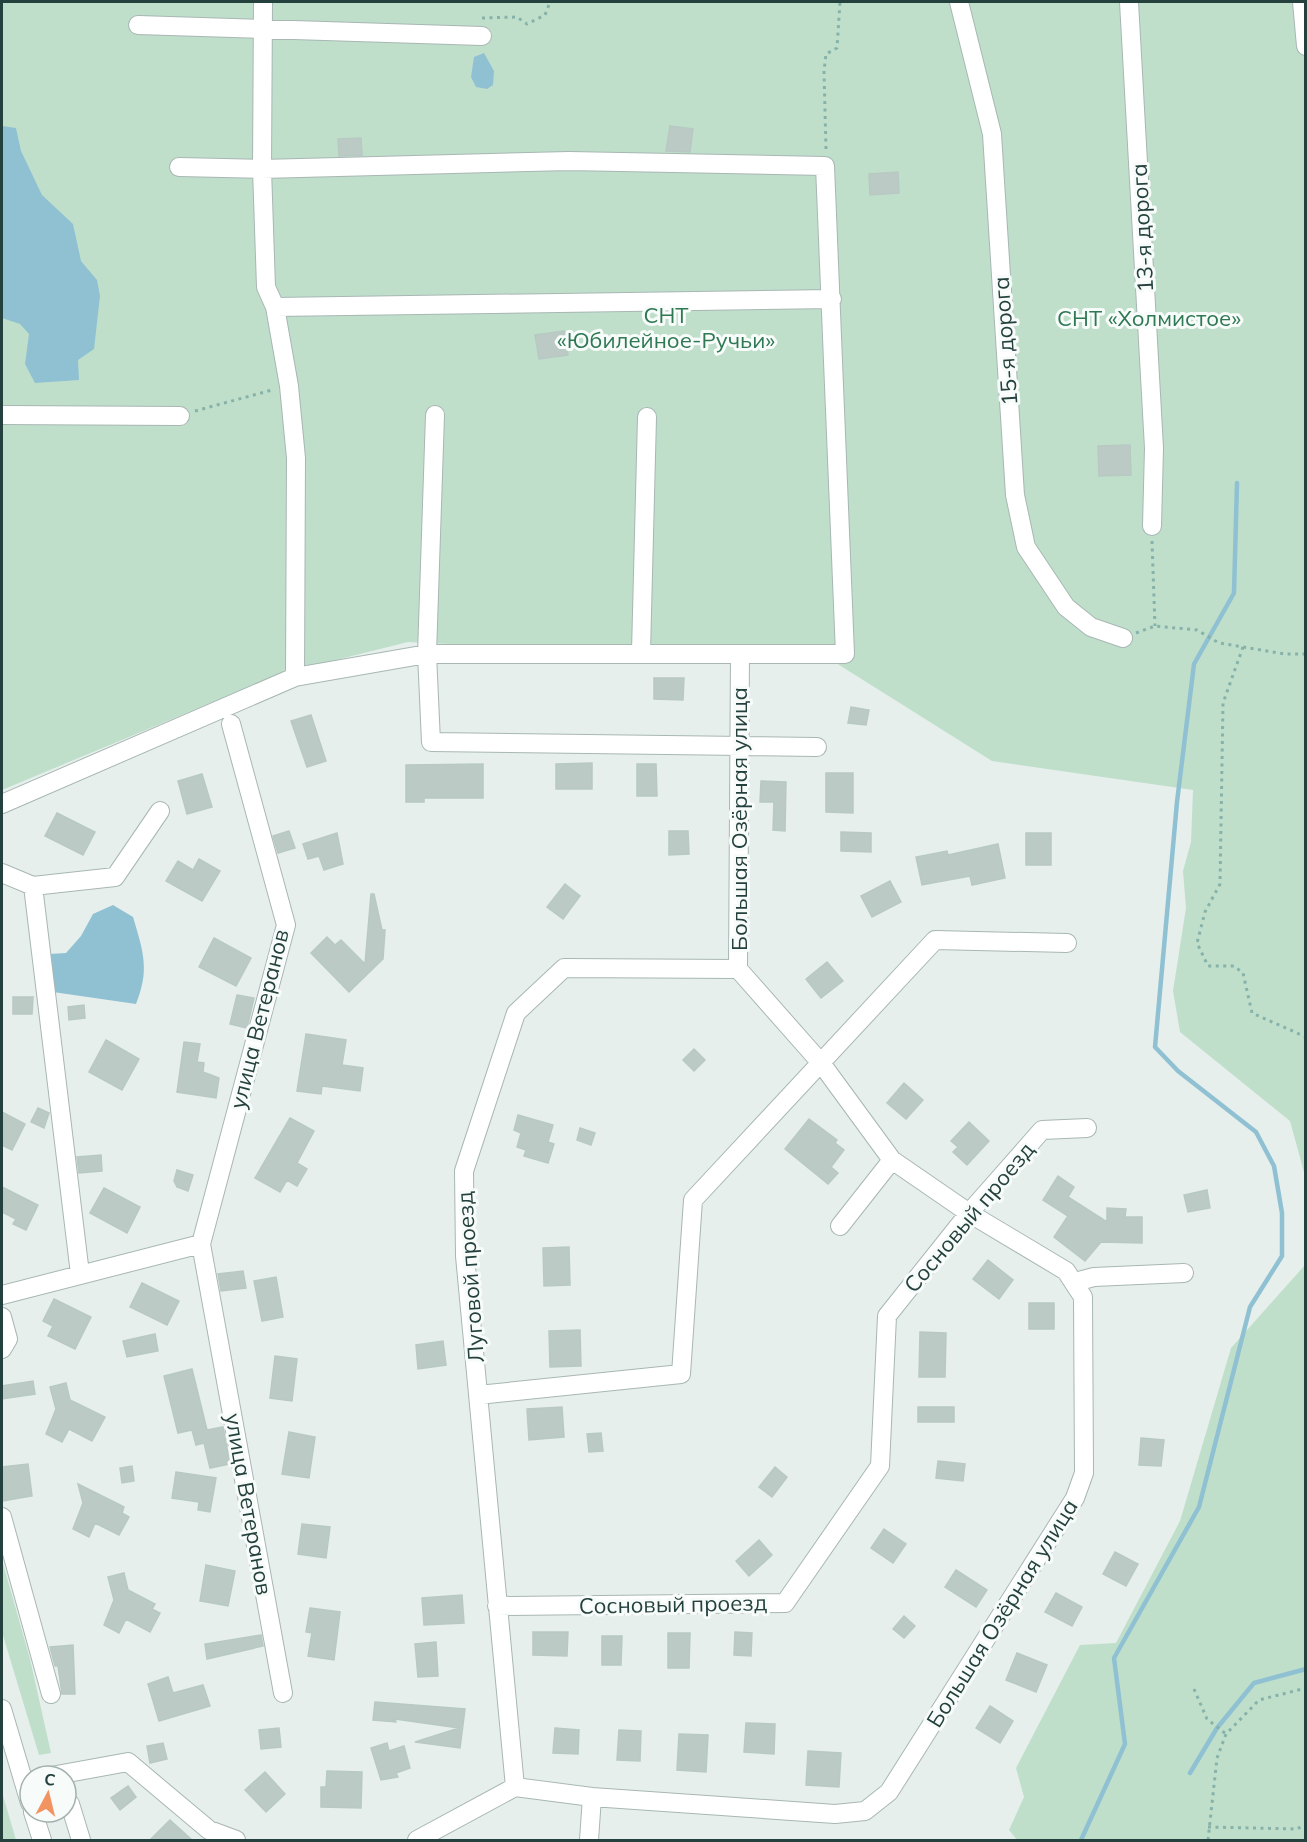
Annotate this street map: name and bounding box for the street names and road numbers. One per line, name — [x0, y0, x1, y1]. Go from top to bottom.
street label: 13-я дорога — [1125, 163, 1159, 293]
street label: 15-я дорога — [987, 276, 1023, 406]
street label: Большая Озёрная улица — [725, 687, 753, 951]
street label: улица Ветеранов — [223, 926, 295, 1112]
street label: Сосновый проезд — [898, 1136, 1040, 1298]
street label: Луговой проезд — [450, 1191, 490, 1363]
street label: улица Ветеранов — [219, 1411, 279, 1597]
street label: Большая Озёрная улица — [920, 1494, 1084, 1732]
street label: Сосновый проезд — [579, 1588, 767, 1620]

